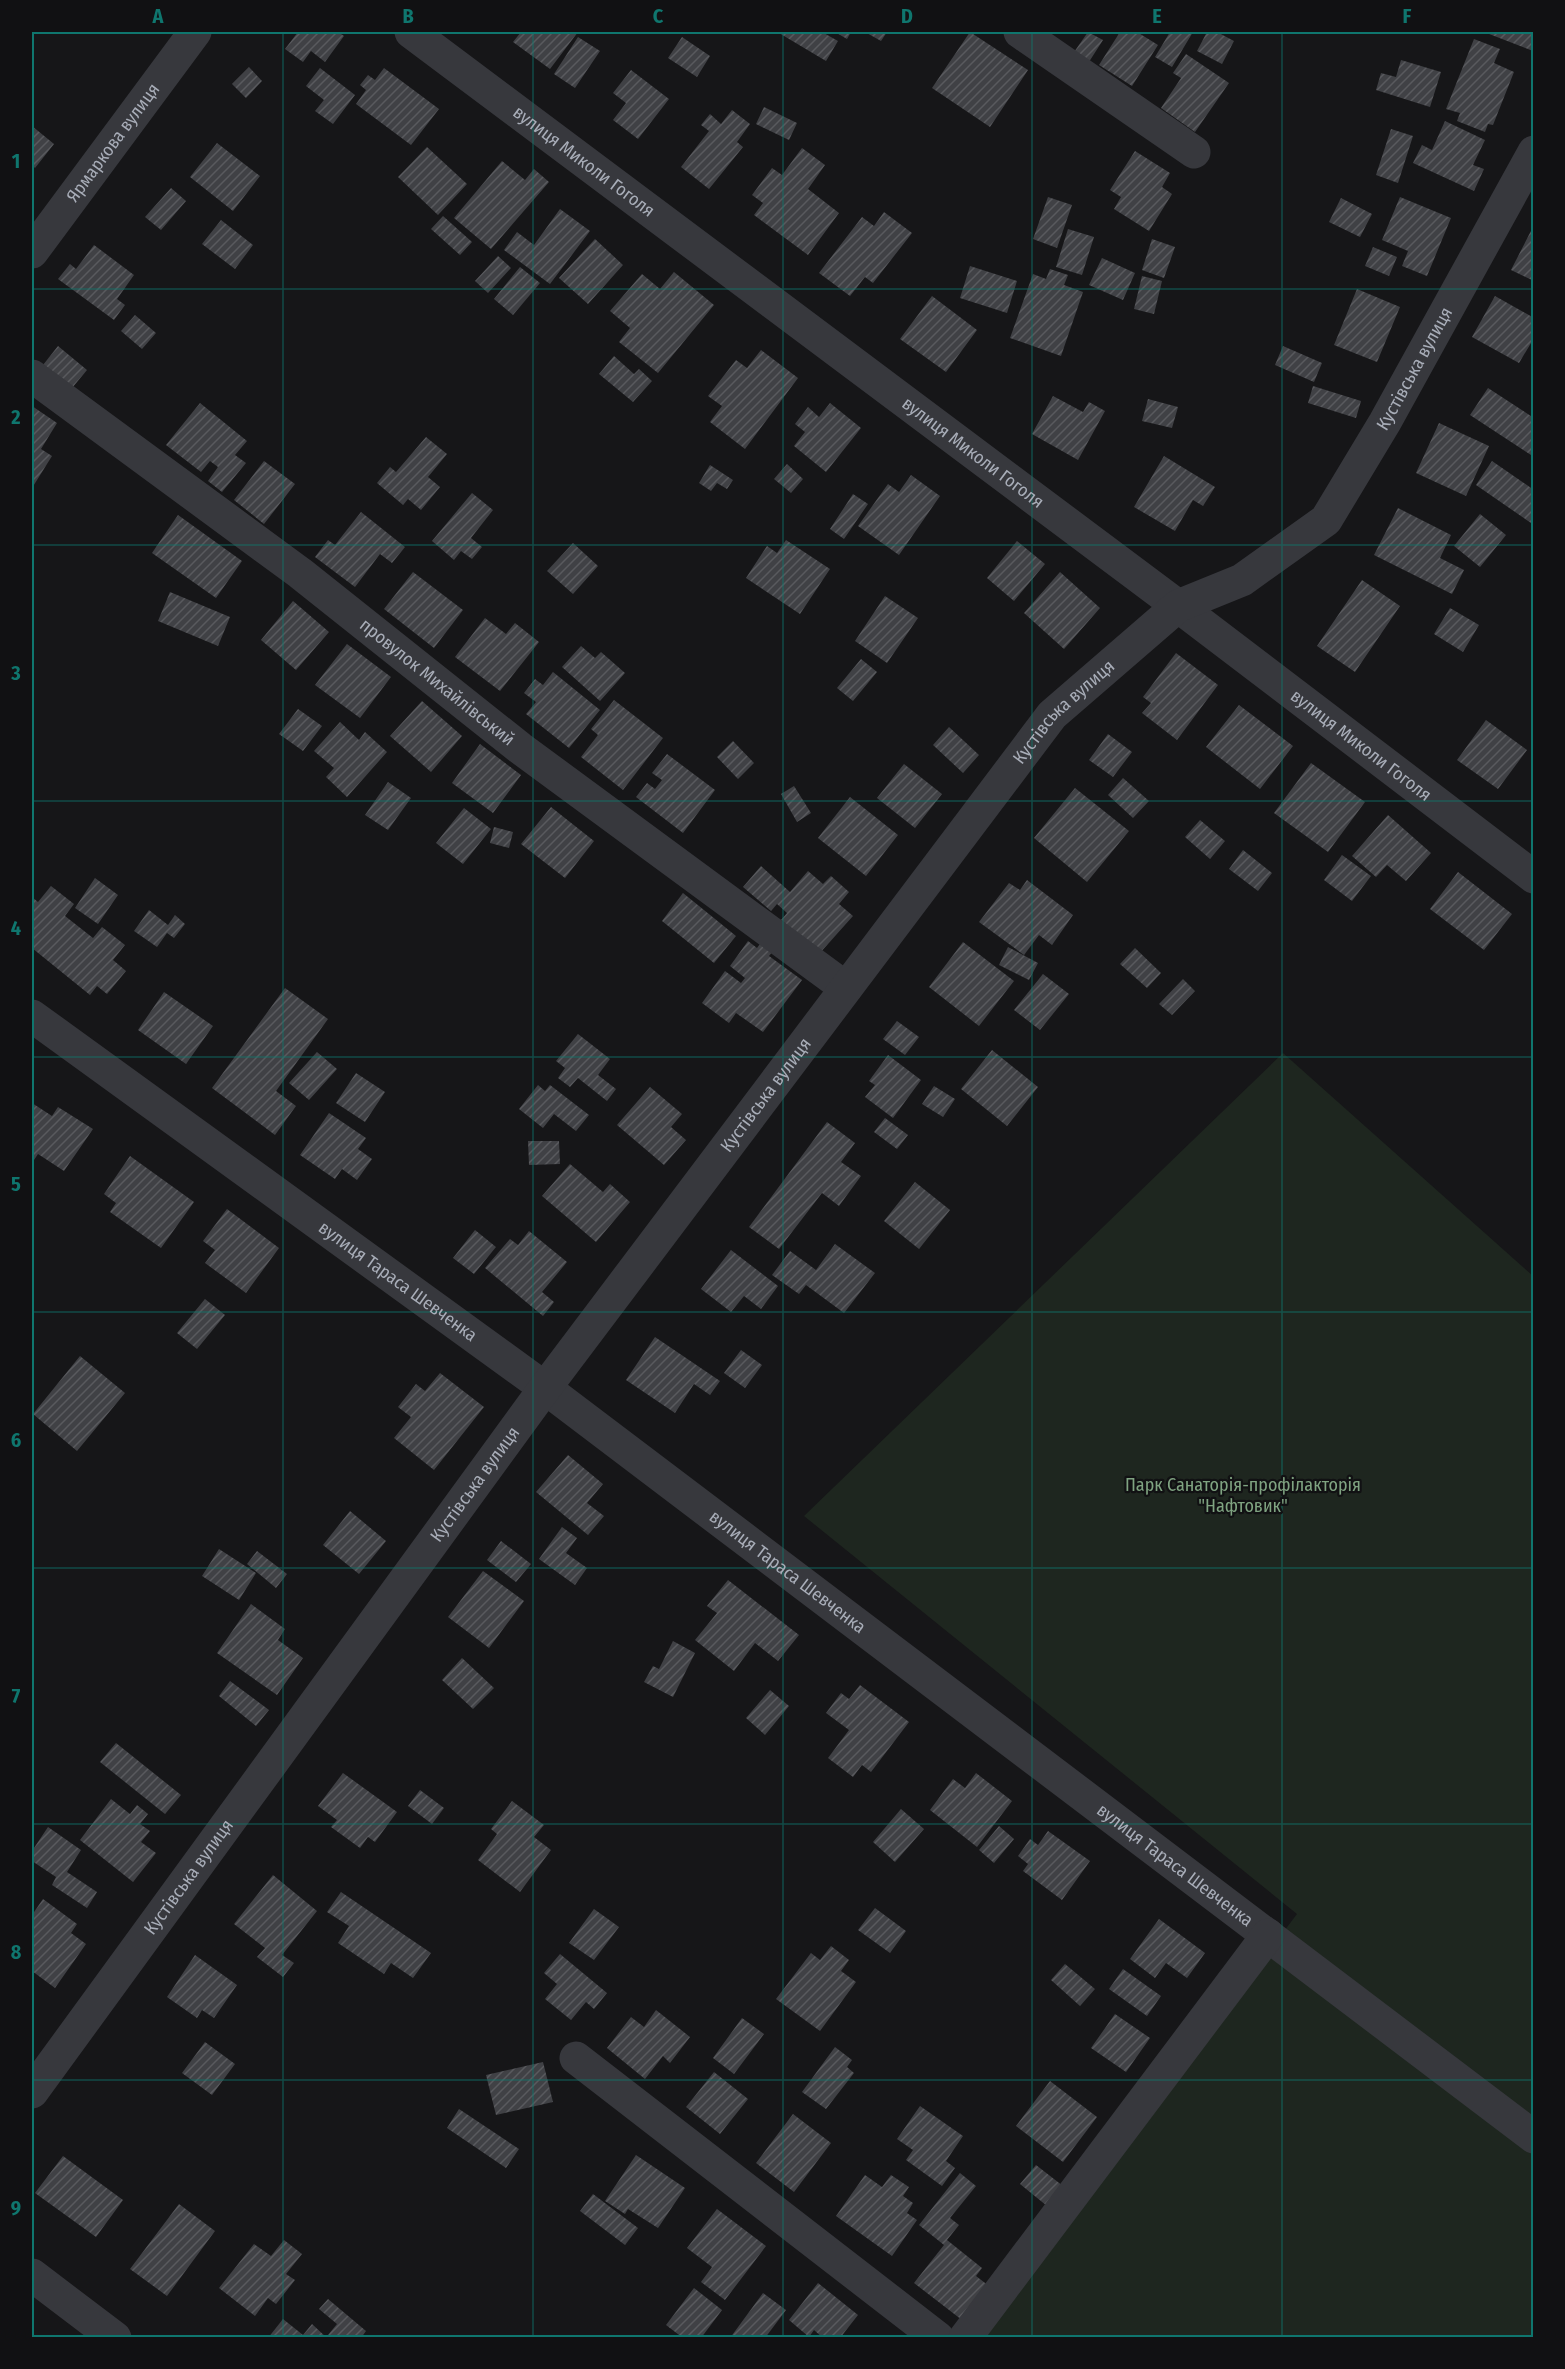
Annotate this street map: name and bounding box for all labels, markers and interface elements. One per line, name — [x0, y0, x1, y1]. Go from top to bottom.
text: A — [152, 4, 165, 28]
text: B — [402, 4, 414, 28]
text: C — [653, 4, 664, 28]
text: D — [901, 4, 913, 28]
text: E — [1152, 4, 1162, 28]
text: F — [1403, 4, 1412, 28]
street label: Ярмаркова вулиця — [62, 79, 164, 207]
street label: вулиця Миколи Гоголя — [509, 101, 659, 222]
text: 1 — [12, 149, 20, 173]
street label: Кустівська вулиця — [1372, 303, 1457, 434]
street label: вулиця Миколи Гоголя — [898, 392, 1048, 513]
text: 2 — [10, 405, 21, 429]
street label: провулок Михайлівський — [355, 614, 519, 751]
street label: Кустівська вулиця — [1008, 655, 1119, 768]
text: 3 — [10, 661, 21, 685]
street label: вулиця Миколи Гоголя — [1286, 685, 1436, 806]
text: 4 — [11, 916, 21, 940]
street label: Кустівська вулиця — [716, 1033, 816, 1156]
text: 5 — [11, 1172, 21, 1196]
street label: вулиця Тараса Шевченка — [314, 1217, 482, 1346]
street label: Кустівська вулиця — [426, 1422, 524, 1546]
text: 6 — [11, 1428, 21, 1452]
park label: Парк Санаторія-профілакторія "Нафтовик" — [1125, 1474, 1361, 1517]
street label: вулиця Тараса Шевченка — [705, 1505, 870, 1638]
text: 7 — [12, 1684, 21, 1708]
street label: вулиця Тараса Шевченка — [1093, 1799, 1258, 1931]
street label: Кустівська вулиця — [139, 1815, 238, 1939]
text: 8 — [11, 1940, 22, 1964]
text: 9 — [11, 2196, 21, 2220]

